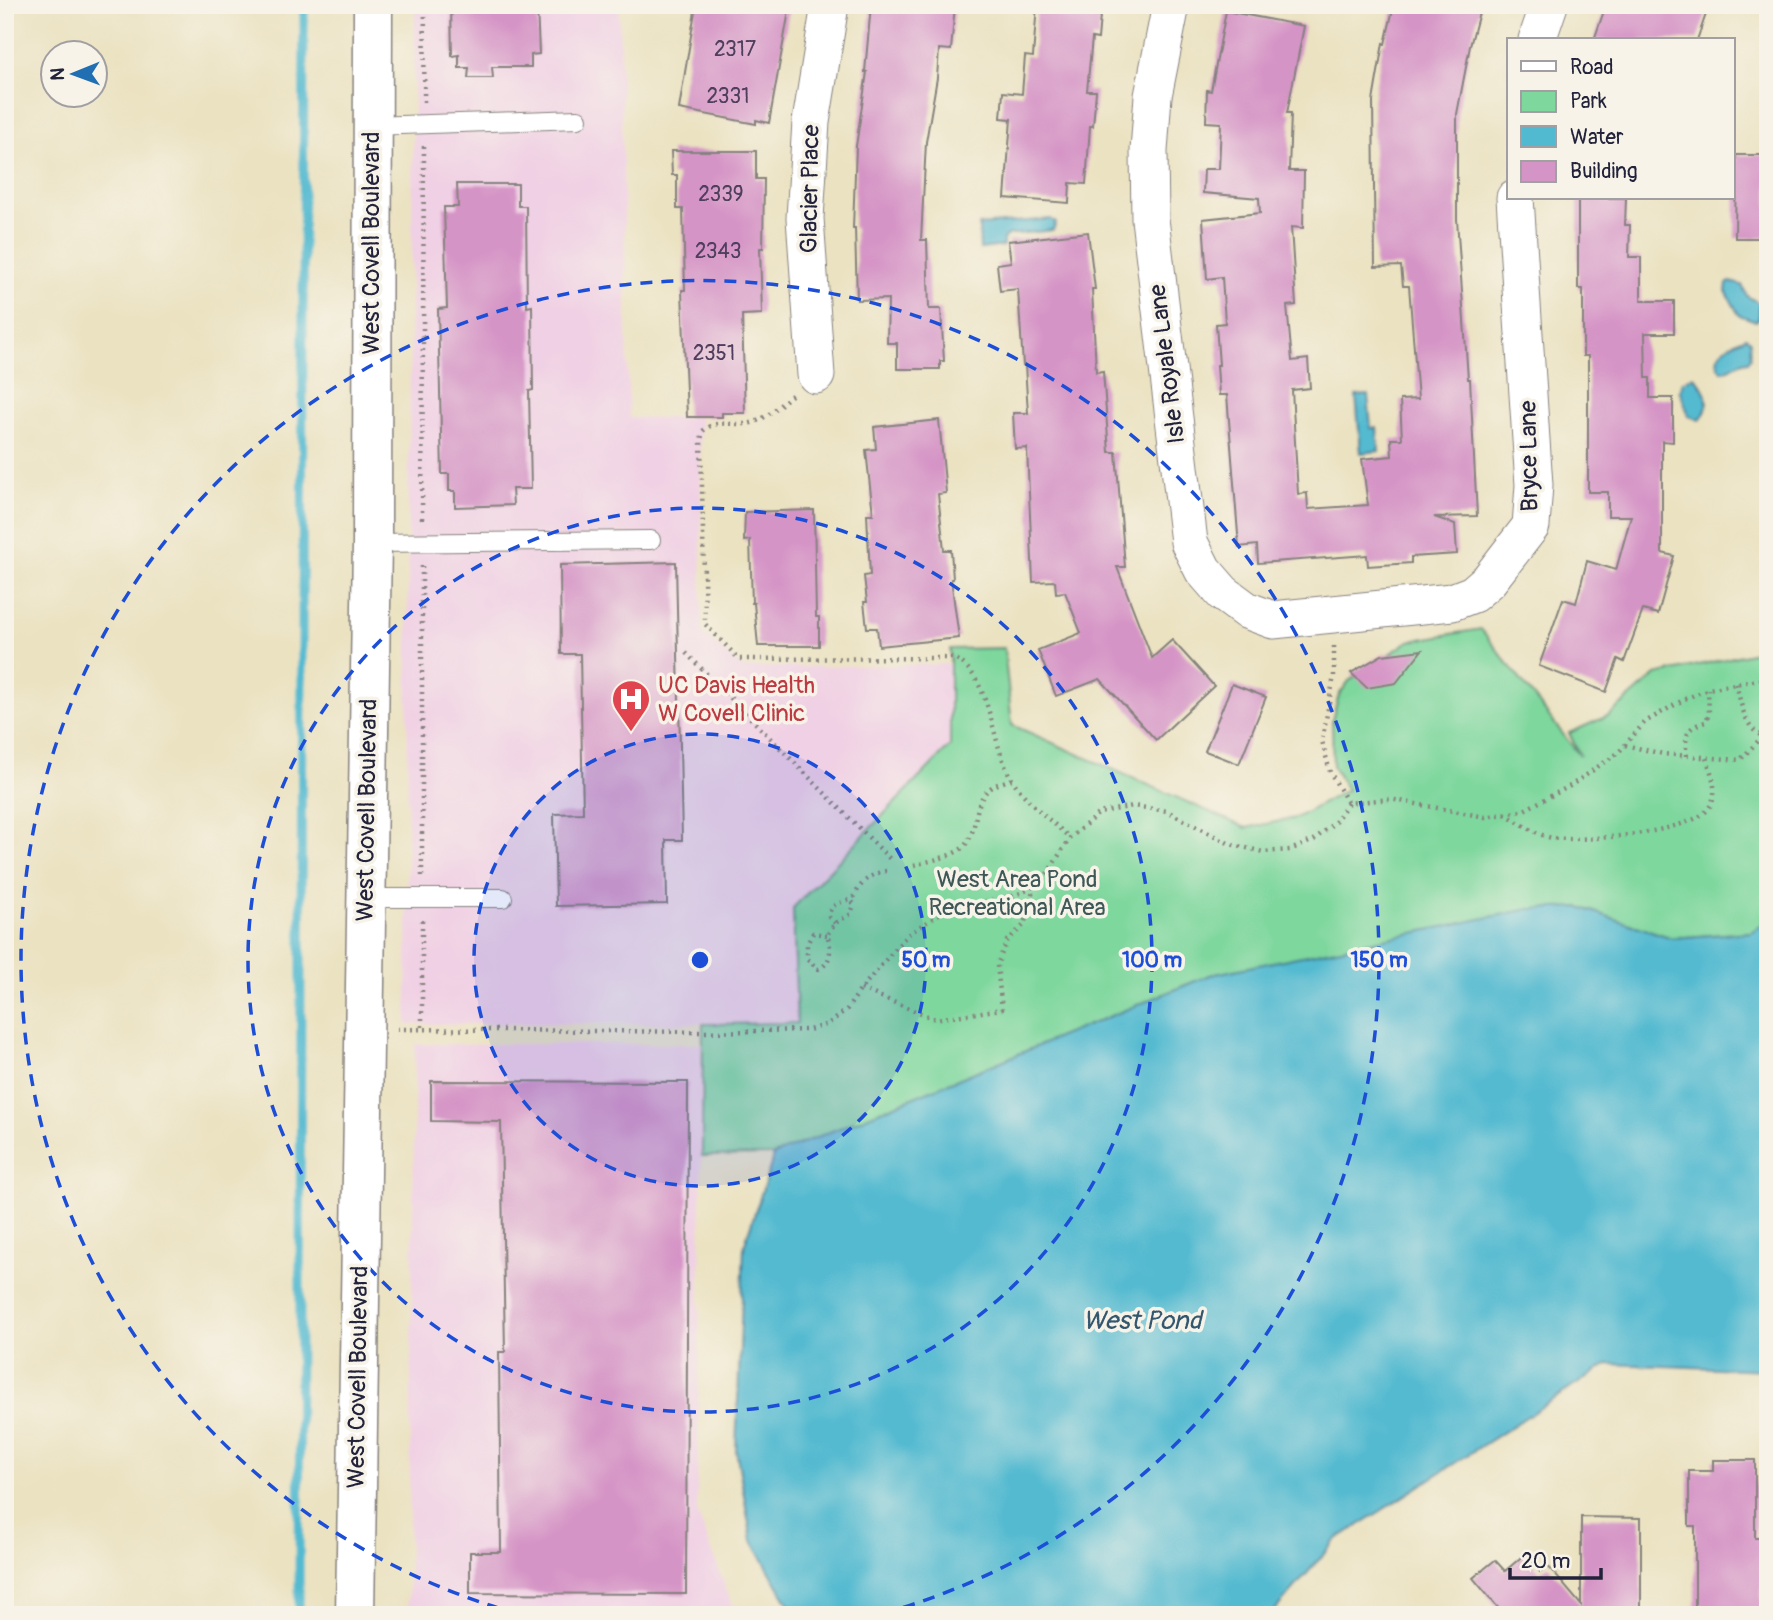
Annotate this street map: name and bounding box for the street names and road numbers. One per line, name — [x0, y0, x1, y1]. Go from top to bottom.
street label: Glacier Place — [794, 124, 826, 254]
street label: West Covell Boulevard — [357, 132, 386, 354]
street label: Isle Royale Lane — [1143, 282, 1191, 445]
street label: Bryce Lane — [1514, 400, 1544, 512]
street label: West Covell Boulevard — [351, 698, 383, 922]
street label: West Covell Boulevard — [342, 1265, 374, 1489]

